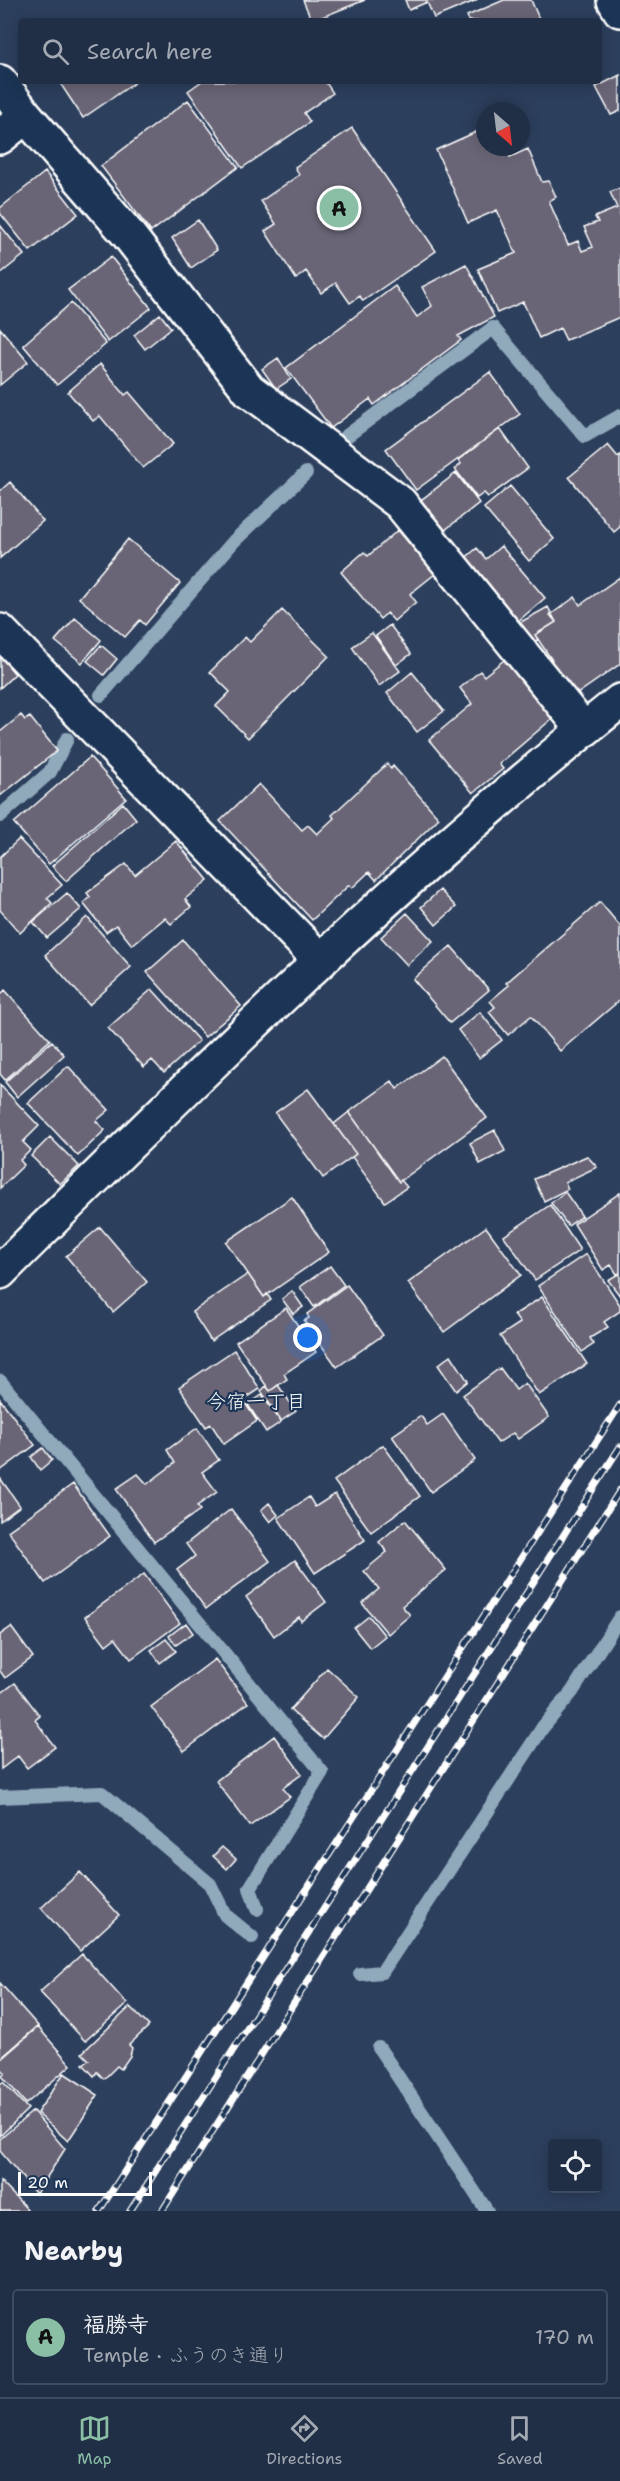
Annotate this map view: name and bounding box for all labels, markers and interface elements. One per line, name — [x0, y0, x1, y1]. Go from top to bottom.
search box — [18, 18, 602, 84]
icon: search — [39, 35, 72, 68]
text: Search here — [87, 37, 213, 66]
north arrow — [476, 102, 530, 156]
pin: A — [320, 186, 358, 230]
your location — [293, 1323, 322, 1352]
district label: 今宿一丁目 — [206, 1388, 306, 1414]
map controls — [548, 2139, 602, 2193]
button: locate — [548, 2139, 602, 2193]
scale bar — [18, 2169, 152, 2196]
text: 20 m — [27, 2172, 68, 2193]
text: Nearby — [24, 2233, 123, 2268]
text: 福勝寺 — [83, 2310, 149, 2339]
text: A — [38, 2324, 53, 2350]
text: 170 m — [535, 2324, 594, 2350]
text: Temple · ふうのき通り — [83, 2342, 289, 2368]
tab: Map — [77, 2412, 112, 2469]
tab: Directions — [266, 2412, 343, 2469]
tab: Saved — [497, 2412, 543, 2469]

